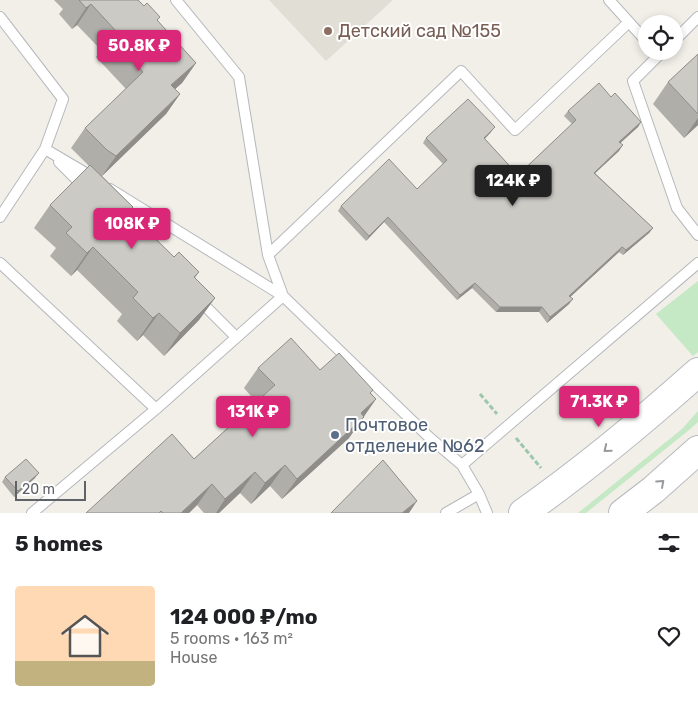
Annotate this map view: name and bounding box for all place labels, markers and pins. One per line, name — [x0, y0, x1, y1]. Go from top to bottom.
place label: Детский сад №155 — [338, 20, 501, 42]
marker: Детский сад №155 — [322, 25, 334, 37]
pin: 50.8K ₽ — [93, 30, 185, 72]
pin: 124K ₽ — [472, 164, 554, 207]
pin: 108K ₽ — [91, 208, 173, 250]
pin: 71.3K ₽ — [553, 386, 645, 428]
pin: 131K ₽ — [212, 396, 294, 438]
place label: Почтовое отделение №62 — [345, 414, 485, 457]
marker: Почтовое отделение №62 — [329, 429, 341, 441]

